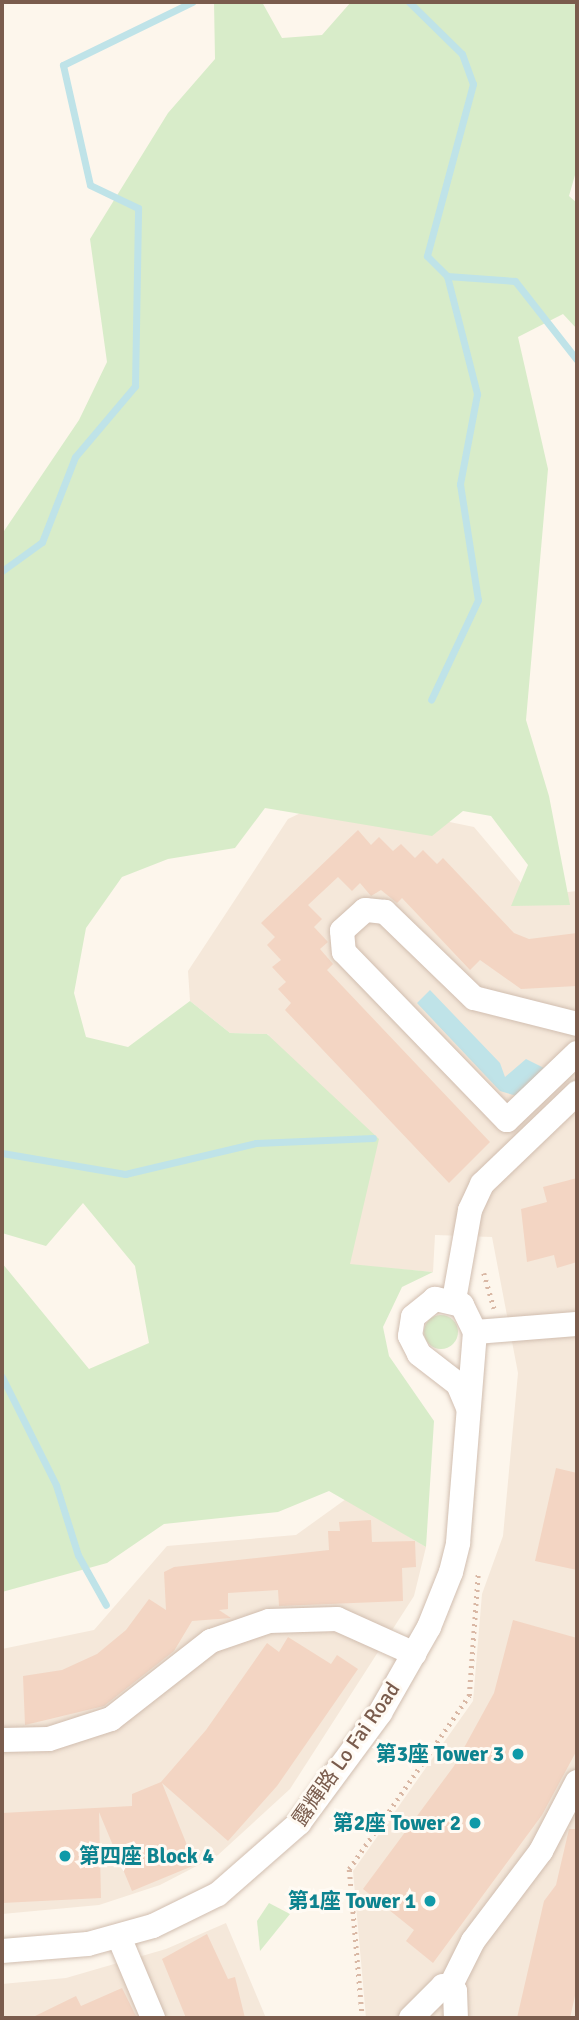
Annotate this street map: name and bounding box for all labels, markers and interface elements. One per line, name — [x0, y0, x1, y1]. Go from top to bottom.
street label: 露輝路 Lo Fai Road — [287, 1677, 405, 1831]
place label: 第3座 Tower 3 — [376, 1741, 504, 1767]
marker: 第3座 Tower 3 — [510, 1746, 526, 1762]
place label: 第2座 Tower 2 — [333, 1810, 461, 1836]
marker: 第2座 Tower 2 — [467, 1815, 483, 1831]
place label: 第四座 Block 4 — [79, 1843, 214, 1869]
marker: 第四座 Block 4 — [57, 1848, 73, 1864]
place label: 第1座 Tower 1 — [288, 1888, 416, 1914]
marker: 第1座 Tower 1 — [422, 1893, 438, 1909]

